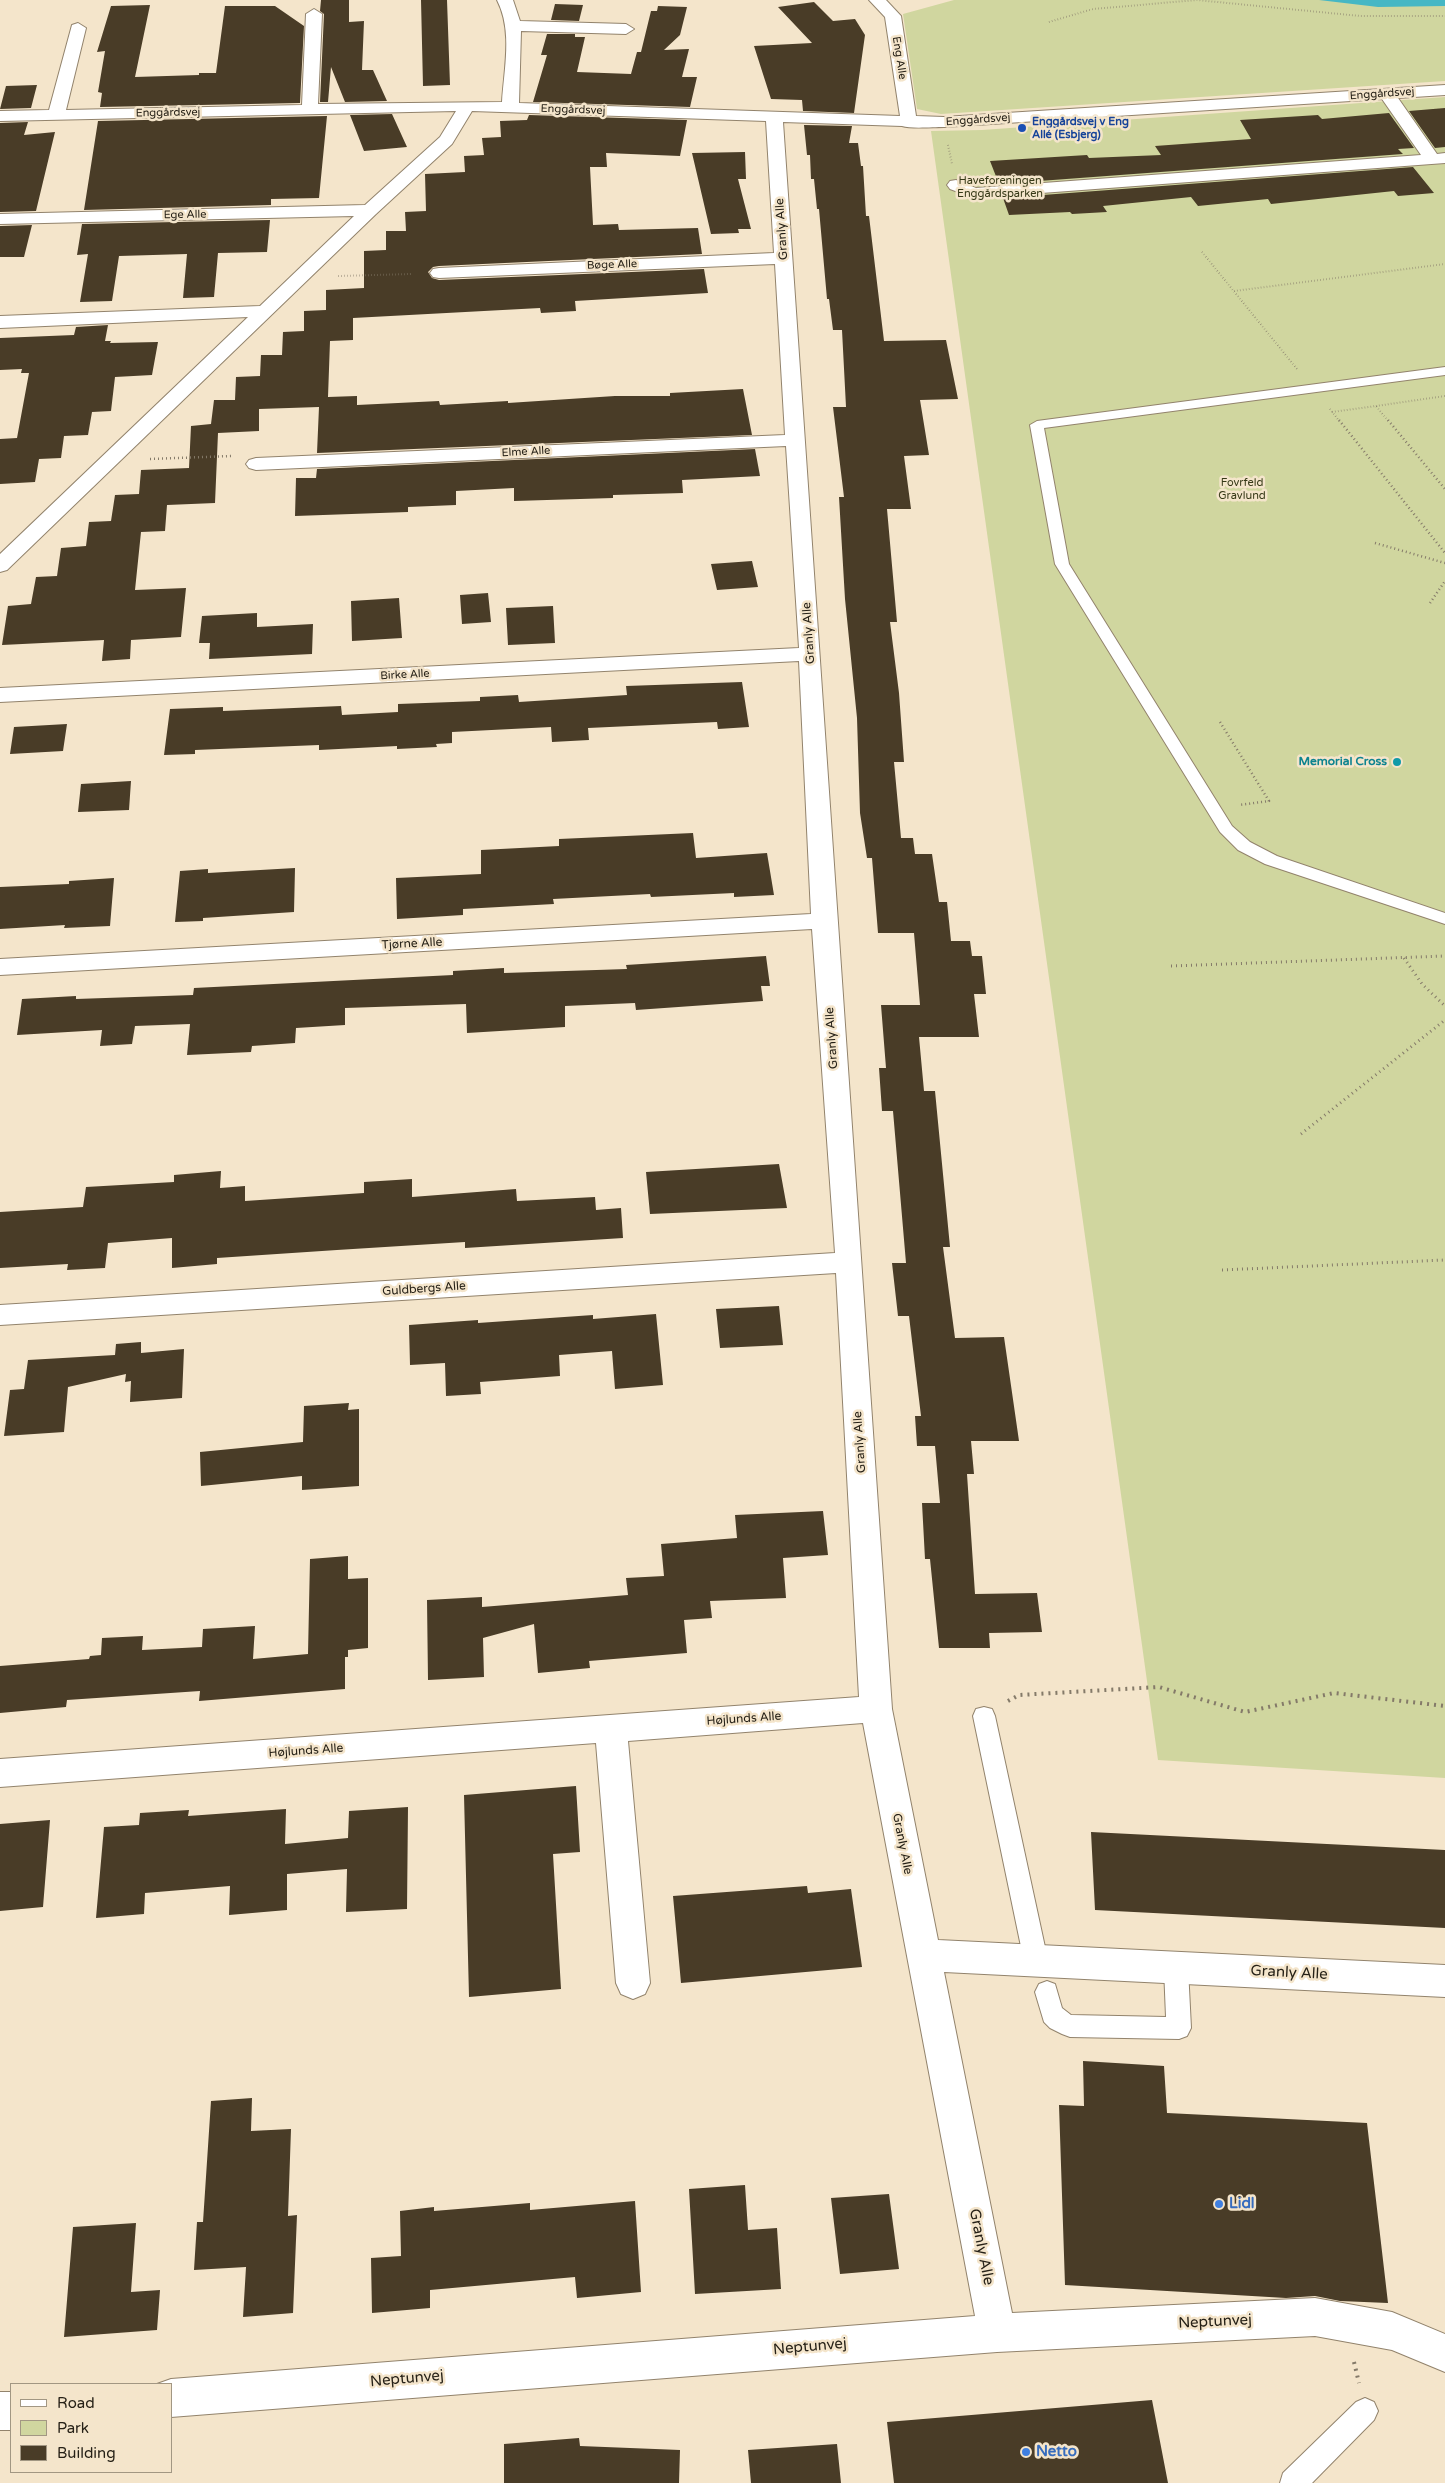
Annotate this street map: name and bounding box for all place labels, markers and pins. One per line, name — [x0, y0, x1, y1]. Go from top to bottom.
place label: Enggårdsvej v Eng Allé (Esbjerg) — [1032, 115, 1129, 141]
marker: Enggårdsvej v Eng Allé (Esbjerg) — [1016, 122, 1028, 134]
place label: Memorial Cross — [1299, 755, 1387, 769]
marker: Memorial Cross — [1391, 756, 1403, 768]
place label: Lidl — [1229, 2195, 1255, 2213]
marker: Lidl — [1213, 2198, 1225, 2210]
place label: Netto — [1036, 2443, 1077, 2461]
marker: Netto — [1020, 2446, 1032, 2458]

